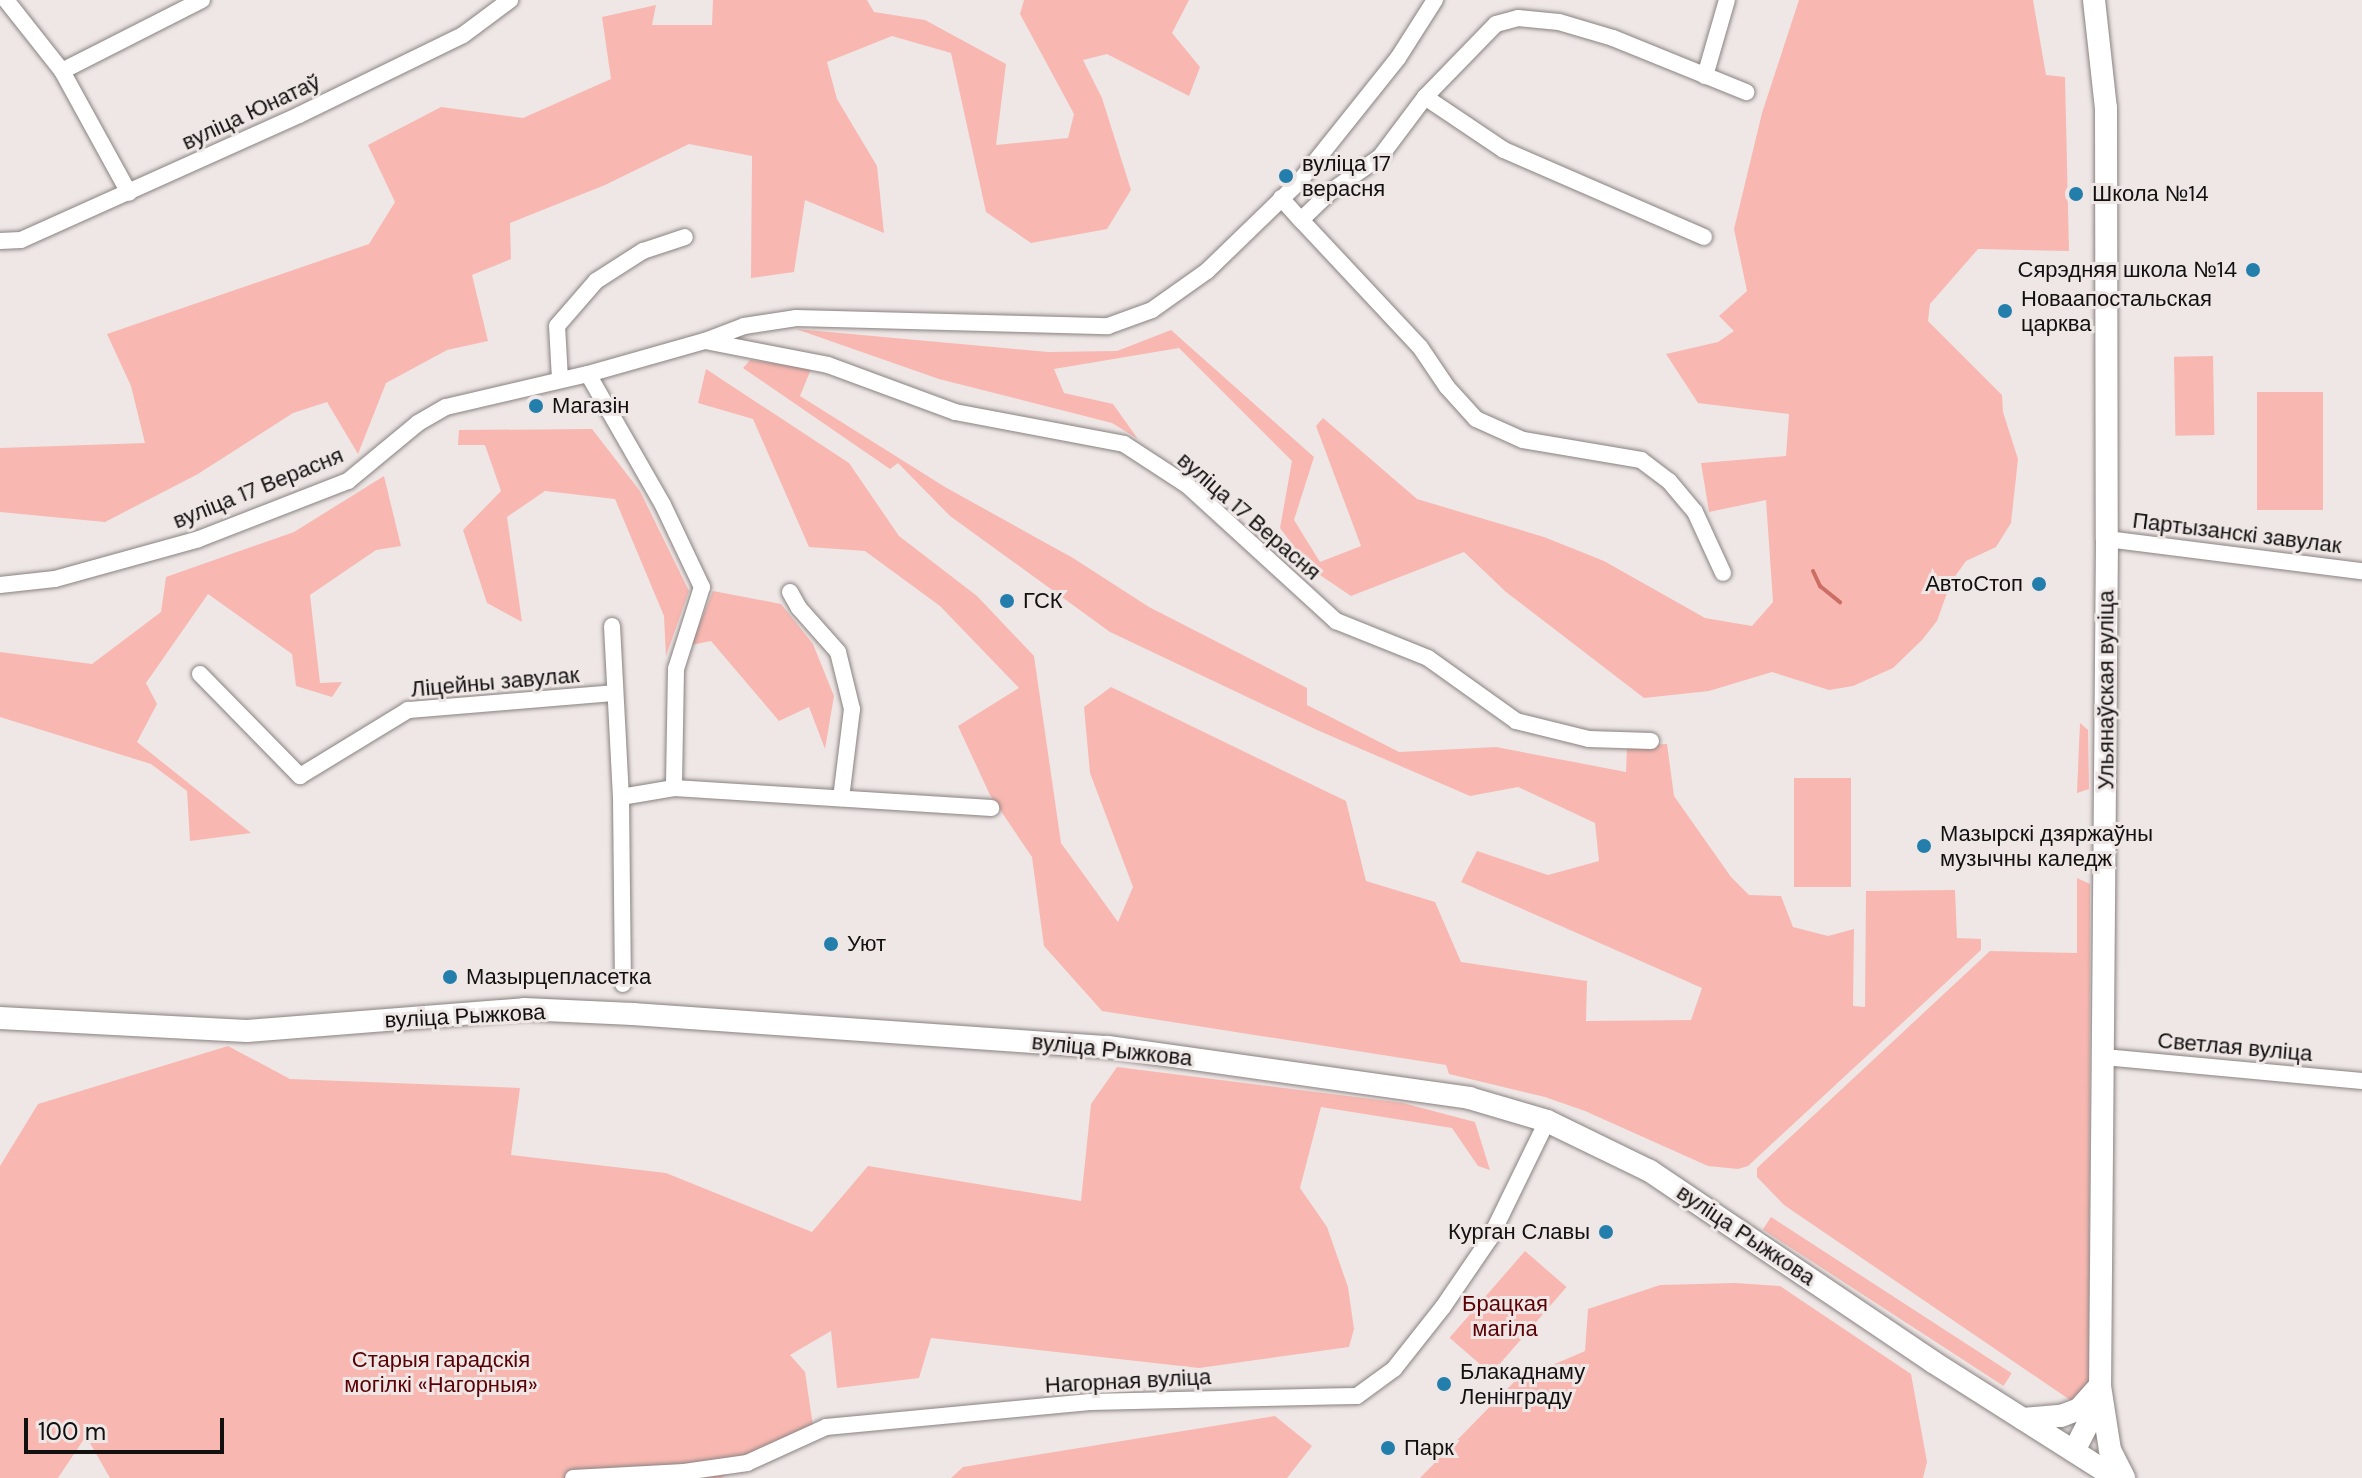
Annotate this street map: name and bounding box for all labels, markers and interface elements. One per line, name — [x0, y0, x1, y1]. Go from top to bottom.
street label: вуліца Юнатаў — [178, 68, 324, 156]
place label: вуліца 17 верасня — [1302, 150, 1391, 202]
marker: вуліца 17 верасня — [1277, 167, 1295, 185]
place label: Школа №14 — [2092, 181, 2209, 207]
marker: Школа №14 — [2067, 185, 2085, 203]
place label: Сярэдняя школа №14 — [2018, 257, 2237, 283]
marker: Сярэдняя школа №14 — [2244, 261, 2262, 279]
place label: Новаапостальская царква — [2021, 285, 2212, 336]
marker: Новаапостальская царква — [1996, 302, 2014, 320]
place label: Магазін — [552, 393, 629, 419]
marker: Магазін — [527, 397, 545, 415]
street label: вуліца 17 Верасня — [169, 442, 347, 534]
street label: вуліца 17 Верасня — [1172, 447, 1326, 585]
street label: Партызанскі завулак — [2131, 507, 2343, 559]
place label: АвтоСтоп — [1925, 571, 2023, 597]
marker: АвтоСтоп — [2030, 575, 2048, 593]
place label: ГСК — [1023, 588, 1063, 614]
street label: Ульянаўская вуліца — [2093, 590, 2119, 790]
marker: ГСК — [998, 592, 1016, 610]
street label: Ліцейны завулак — [410, 661, 580, 703]
place label: Мазырскі дзяржаўны музычны каледж — [1940, 820, 2153, 872]
marker: Мазырскі дзяржаўны музычны каледж — [1915, 837, 1933, 855]
place label: Уют — [847, 931, 886, 957]
marker: Уют — [822, 935, 840, 953]
place label: Мазырцепласетка — [466, 964, 651, 990]
marker: Мазырцепласетка — [441, 968, 459, 986]
street label: вуліца Рыжкова — [384, 999, 546, 1033]
street label: Светлая вуліца — [2156, 1027, 2314, 1067]
street label: вуліца Рыжкова — [1031, 1028, 1193, 1072]
street label: вуліца Рыжкова — [1672, 1179, 1820, 1291]
place label: Курган Славы — [1448, 1219, 1590, 1245]
marker: Курган Славы — [1597, 1223, 1615, 1241]
park label: Брацкая магіла — [1462, 1290, 1548, 1342]
park label: Старыя гарадскія могілкі «Нагорныя» — [344, 1346, 538, 1398]
place label: Блакаднаму Ленінграду — [1460, 1358, 1585, 1410]
street label: Нагорная вуліца — [1044, 1363, 1212, 1399]
marker: Блакаднаму Ленінграду — [1435, 1375, 1453, 1393]
scale bar — [28, 1402, 228, 1452]
text: 100 m — [38, 1416, 106, 1447]
place label: Парк — [1404, 1435, 1454, 1461]
marker: Парк — [1379, 1439, 1397, 1457]

